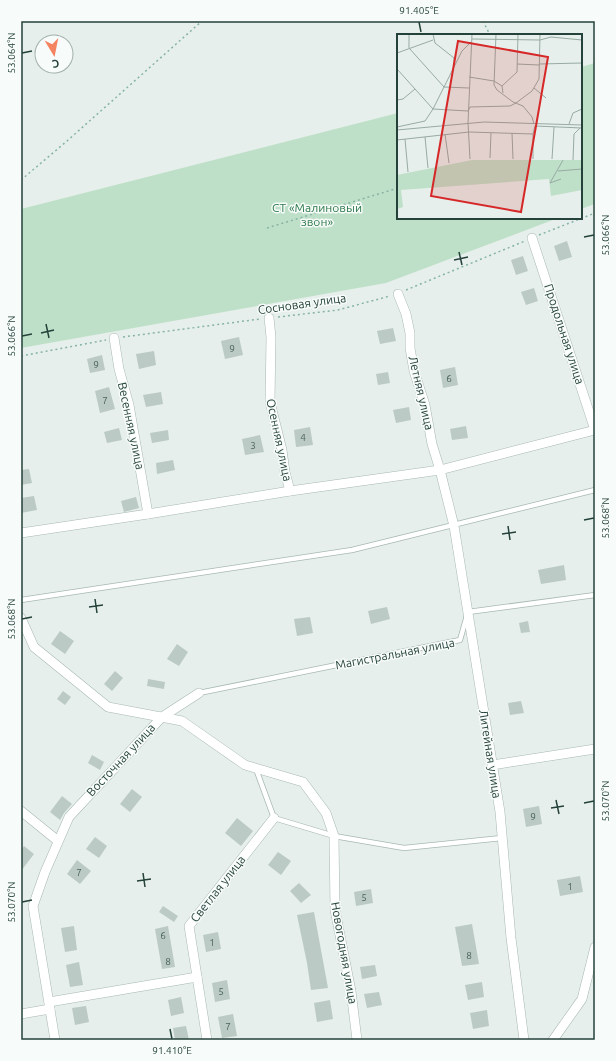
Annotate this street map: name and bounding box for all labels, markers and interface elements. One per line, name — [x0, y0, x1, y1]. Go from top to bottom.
text: 91.405°E — [399, 5, 439, 16]
text: 53.064°N — [6, 32, 17, 74]
north arrow — [34, 34, 74, 74]
inset map — [397, 34, 582, 219]
text: С — [51, 57, 60, 70]
park label: СТ «Малиновый звон» — [272, 201, 362, 228]
text: 53.066°N — [600, 214, 611, 256]
street label: Продольная улица — [542, 282, 587, 386]
street label: Сосновая улица — [257, 291, 347, 316]
text: 53.066°N — [6, 315, 17, 357]
house number: 9 — [229, 343, 235, 354]
street label: Летняя улица — [407, 355, 436, 431]
house number: 9 — [93, 359, 99, 370]
house number: 6 — [446, 373, 452, 384]
street label: Весенняя улица — [116, 381, 147, 471]
house number: 7 — [102, 395, 108, 406]
street label: Осенняя улица — [264, 397, 295, 482]
house number: 4 — [300, 432, 306, 443]
house number: 3 — [250, 440, 256, 451]
text: 53.068°N — [600, 497, 611, 539]
text: 53.068°N — [6, 598, 17, 640]
street label: Магистральная улица — [334, 636, 456, 671]
street label: Литейная улица — [477, 709, 504, 799]
street label: Восточная улица — [84, 721, 158, 799]
text: 53.070°N — [600, 780, 611, 822]
house number: 9 — [530, 811, 536, 822]
street label: Светлая улица — [188, 853, 248, 925]
house number: 7 — [76, 867, 82, 878]
text: 53.070°N — [6, 881, 17, 923]
house number: 1 — [567, 881, 573, 892]
house number: 5 — [361, 892, 367, 903]
street label: Новогодняя улица — [329, 901, 360, 1005]
house number: 6 — [160, 930, 166, 941]
house number: 1 — [209, 937, 215, 948]
house number: 8 — [466, 950, 472, 961]
house number: 8 — [165, 956, 171, 967]
house number: 5 — [218, 986, 224, 997]
house number: 7 — [225, 1021, 231, 1032]
text: 91.410°E — [152, 1045, 192, 1056]

